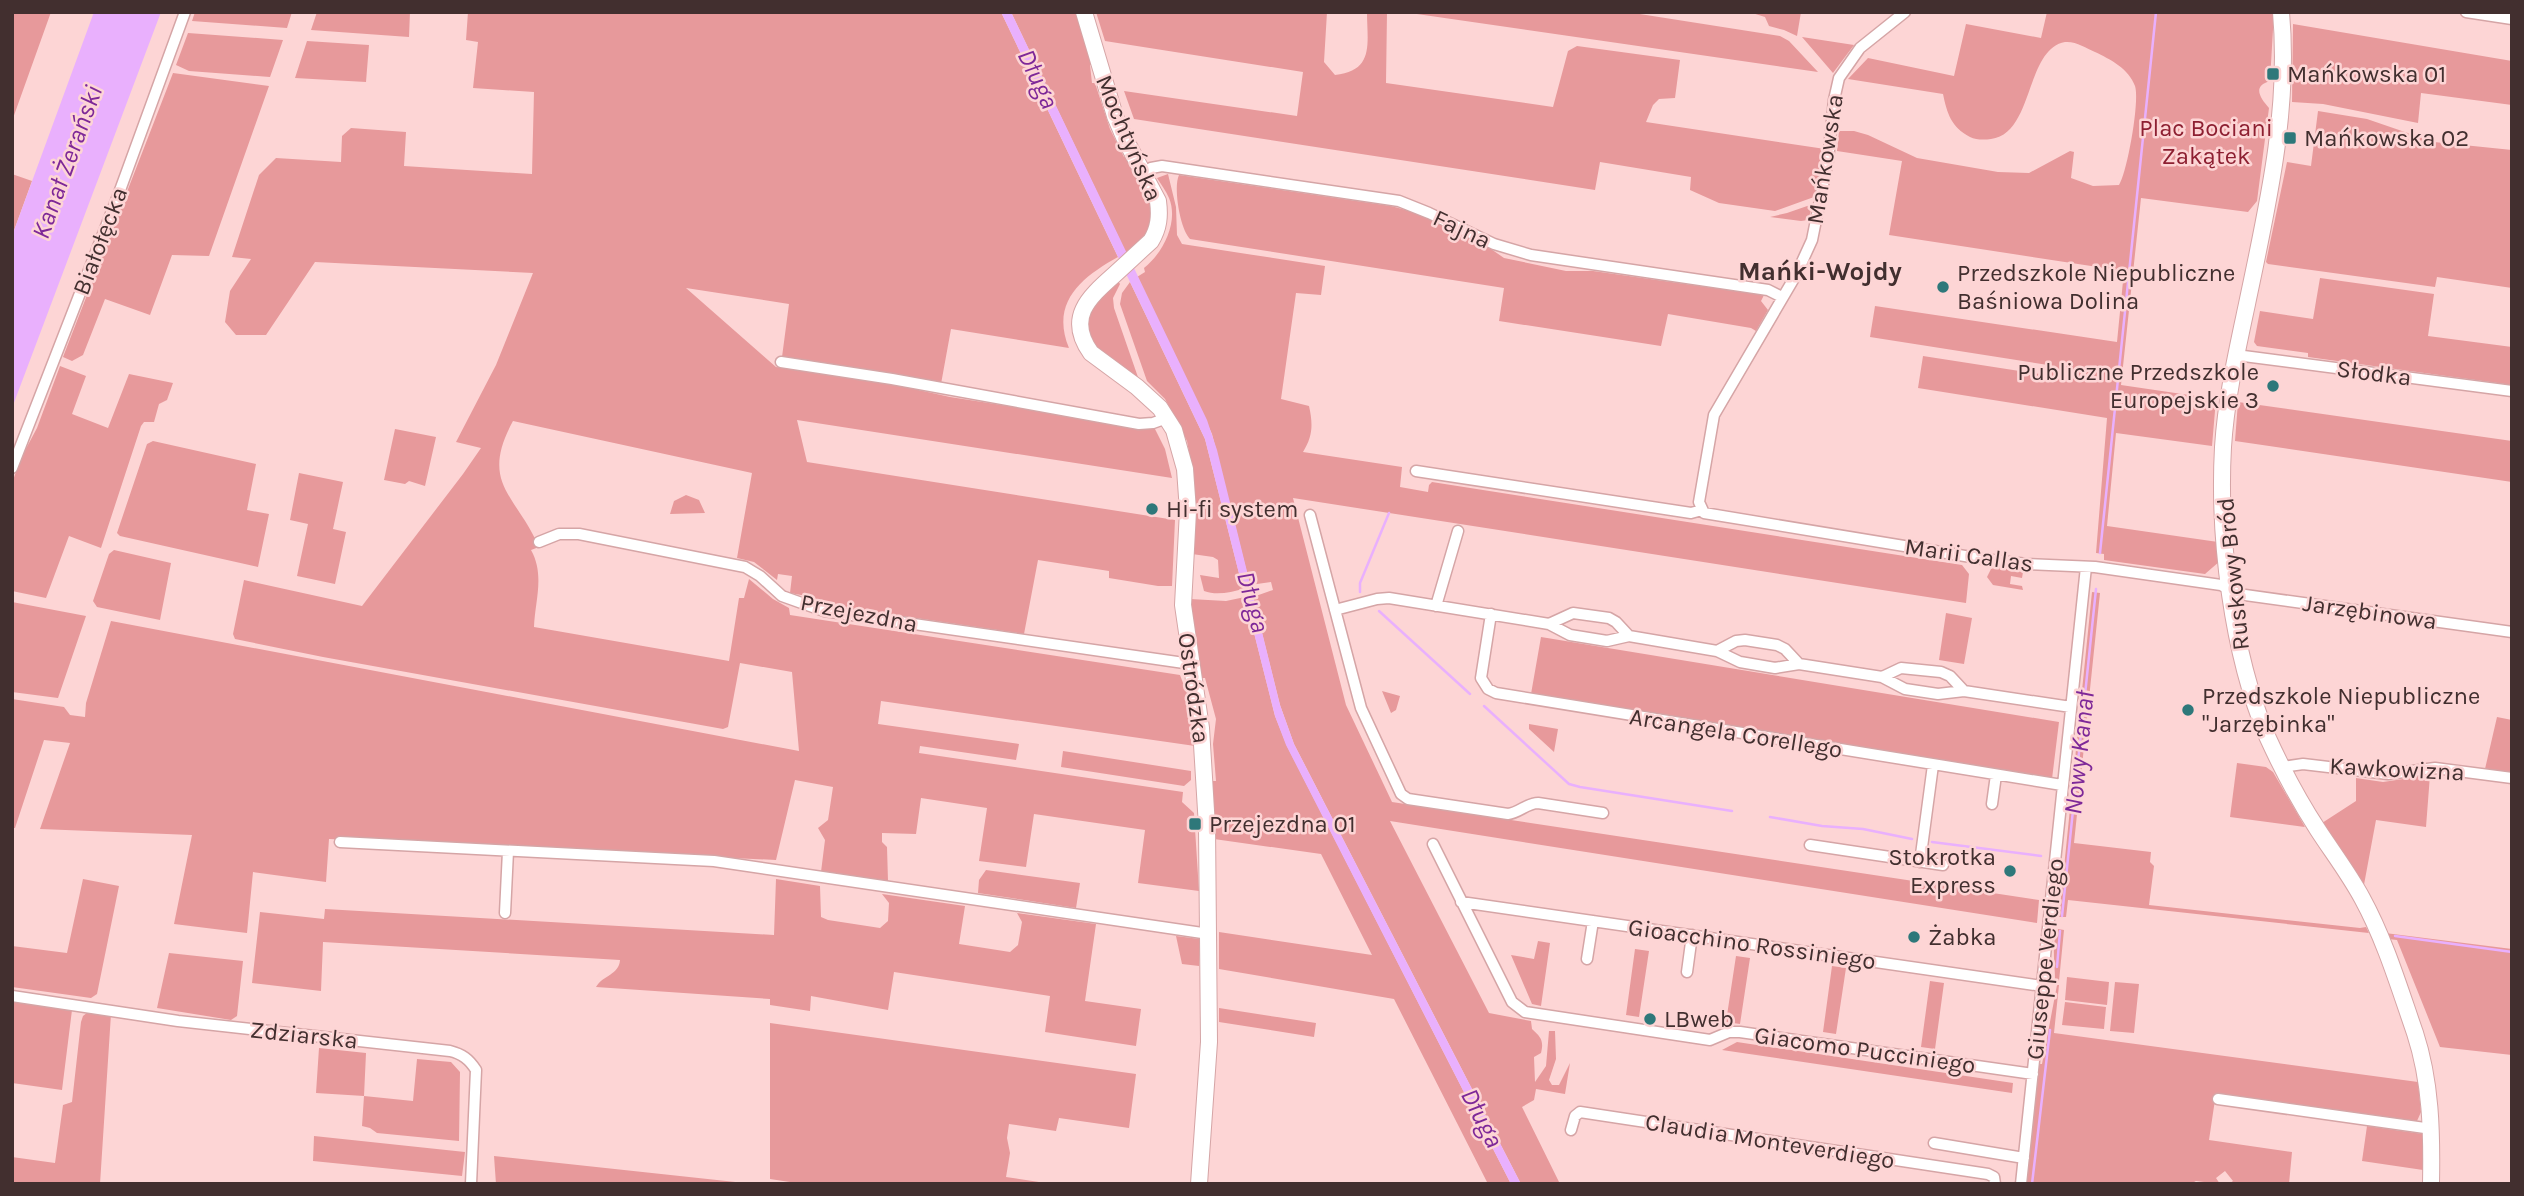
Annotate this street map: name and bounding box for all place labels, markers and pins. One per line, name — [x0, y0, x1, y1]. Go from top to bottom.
place label: Mańkowska 01 — [2287, 60, 2446, 88]
marker: Mańkowska 01 — [2265, 66, 2281, 82]
place label: Mańkowska 02 — [2304, 124, 2469, 152]
marker: Mańkowska 02 — [2282, 130, 2298, 146]
place label: Przedszkole Niepubliczne Baśniowa Dolina — [1957, 259, 2235, 315]
marker: Przedszkole Niepubliczne Baśniowa Dolina — [1935, 279, 1951, 295]
place label: Publiczne Przedszkole Europejskie 3 — [2017, 358, 2259, 414]
marker: Publiczne Przedszkole Europejskie 3 — [2265, 378, 2281, 394]
place label: Hi-fi system — [1166, 495, 1298, 523]
marker: Hi-fi system — [1144, 501, 1160, 517]
place label: Przedszkole Niepubliczne "Jarzębinka" — [2202, 682, 2480, 738]
marker: Przedszkole Niepubliczne "Jarzębinka" — [2180, 702, 2196, 718]
place label: Przejezdna 01 — [1209, 810, 1356, 838]
marker: Przejezdna 01 — [1187, 816, 1203, 832]
place label: Stokrotka Express — [1888, 843, 1996, 899]
marker: Stokrotka Express — [2002, 863, 2018, 879]
place label: Żabka — [1928, 923, 1996, 951]
marker: Żabka — [1906, 929, 1922, 945]
place label: LBweb — [1664, 1005, 1734, 1033]
marker: LBweb — [1642, 1011, 1658, 1027]

